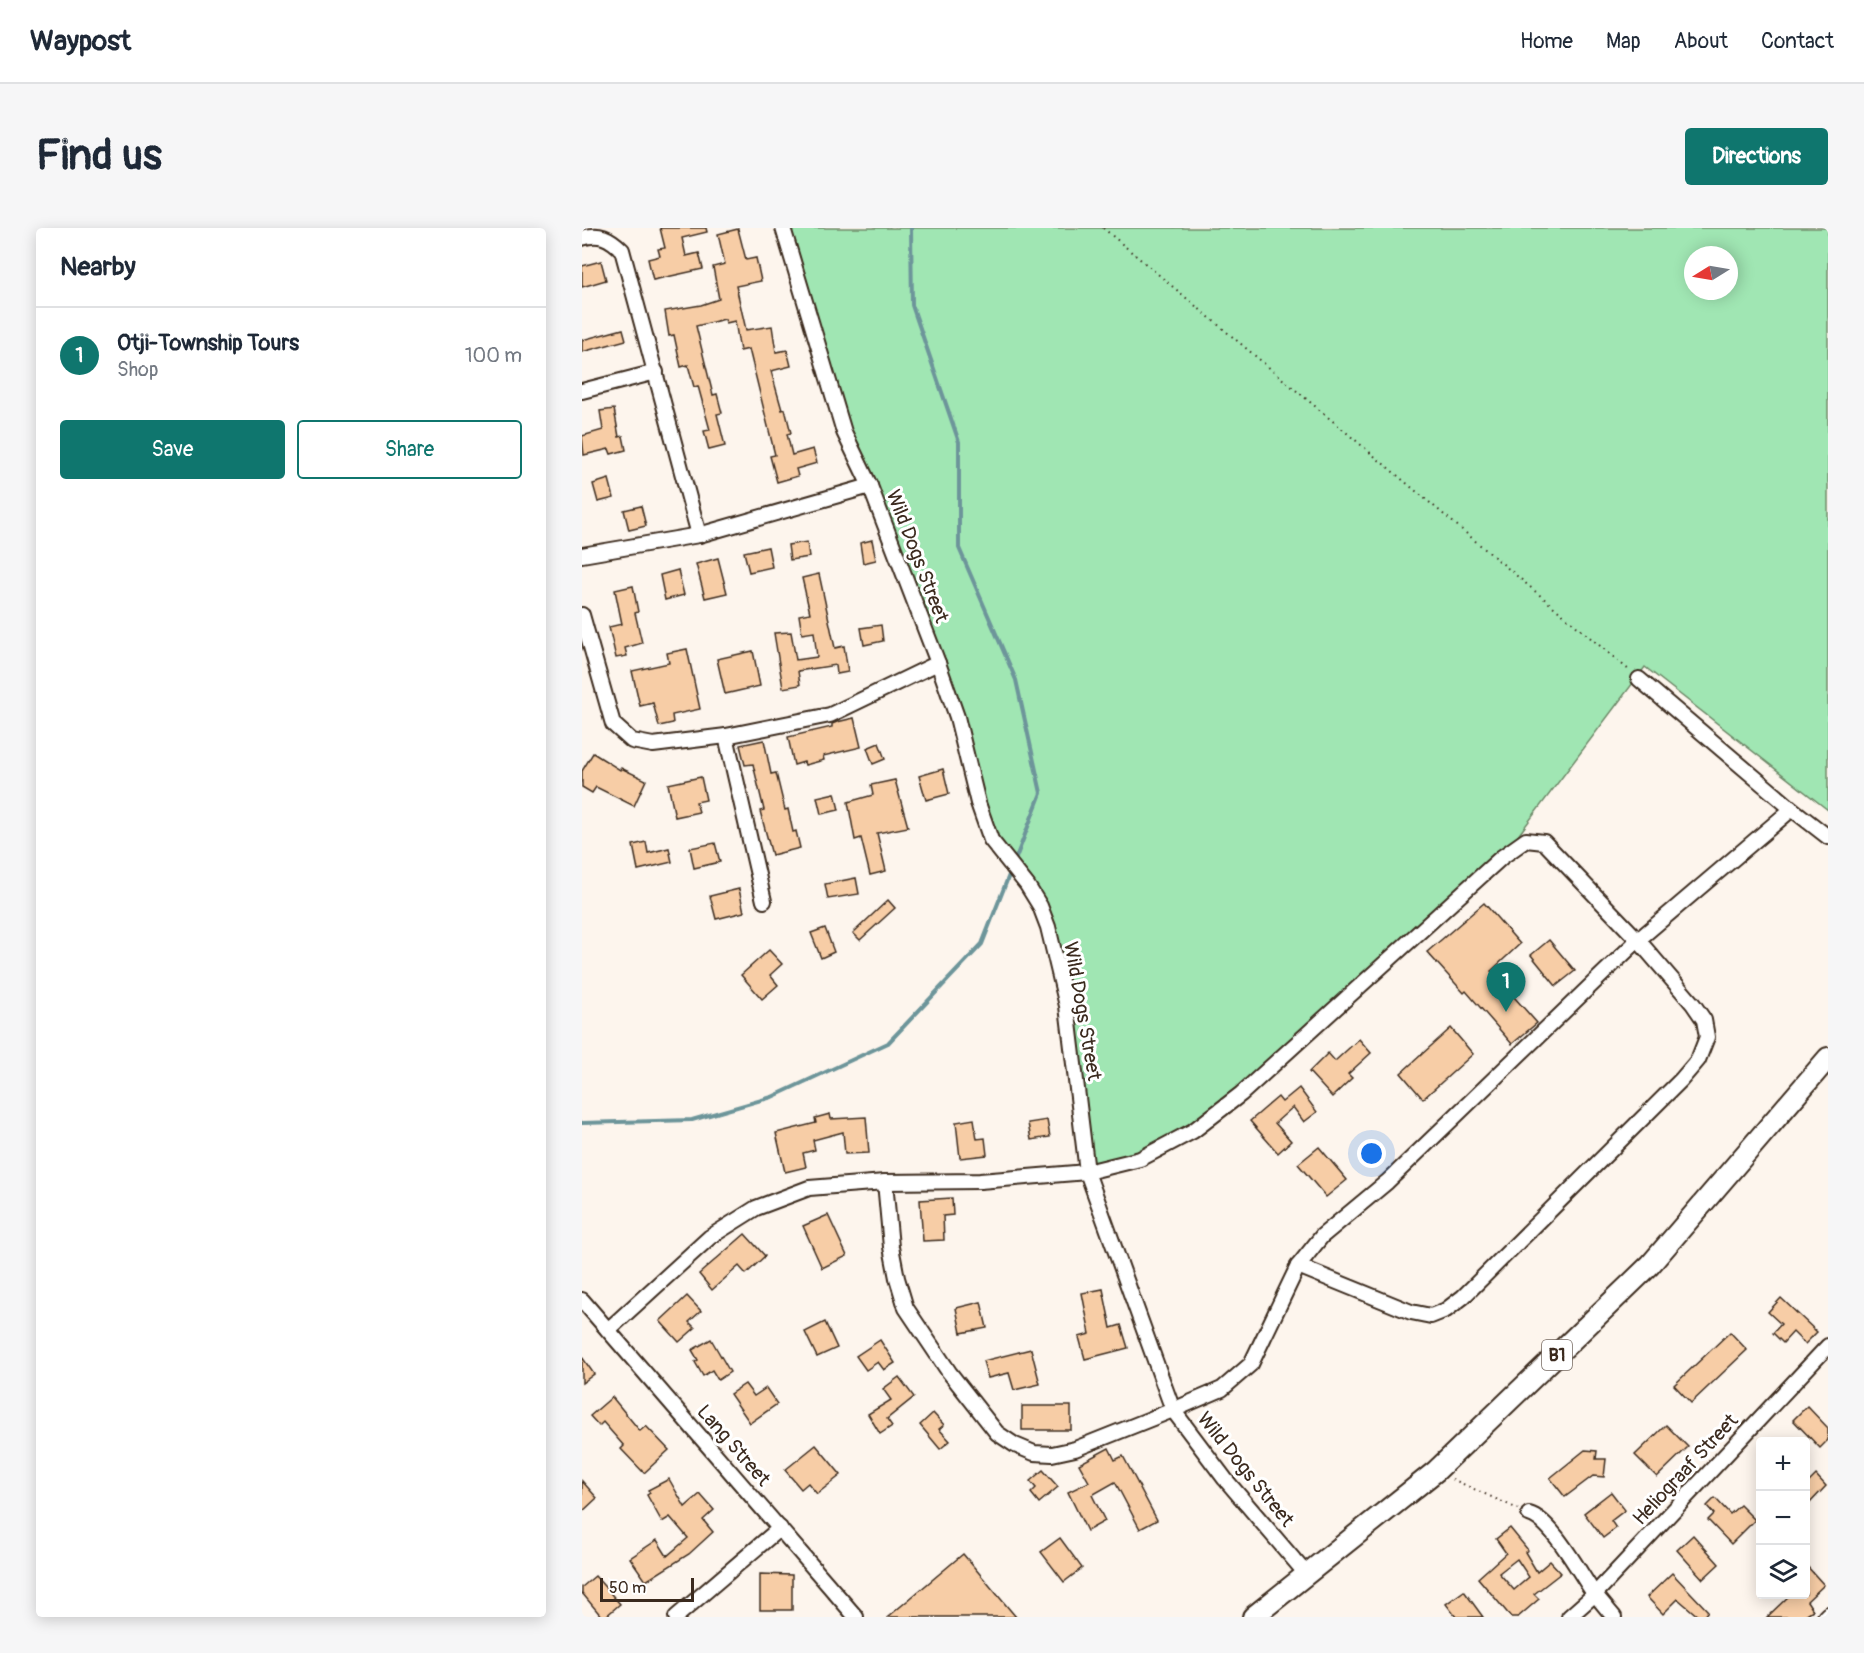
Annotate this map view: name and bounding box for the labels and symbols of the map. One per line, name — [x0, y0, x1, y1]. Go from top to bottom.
north arrow — [1684, 246, 1738, 300]
street label: Wild Dogs Street — [881, 486, 955, 627]
street label: Wild Dogs Street — [1058, 940, 1107, 1083]
pin: 1 — [1486, 962, 1526, 1012]
your location — [1357, 1139, 1386, 1168]
road number: B1 — [1542, 1340, 1572, 1370]
street label: Lang Street — [691, 1399, 776, 1492]
street label: Wild Dogs Street — [1192, 1407, 1300, 1532]
street label: Heliograaf Street — [1627, 1408, 1744, 1530]
scale bar — [600, 1575, 694, 1602]

